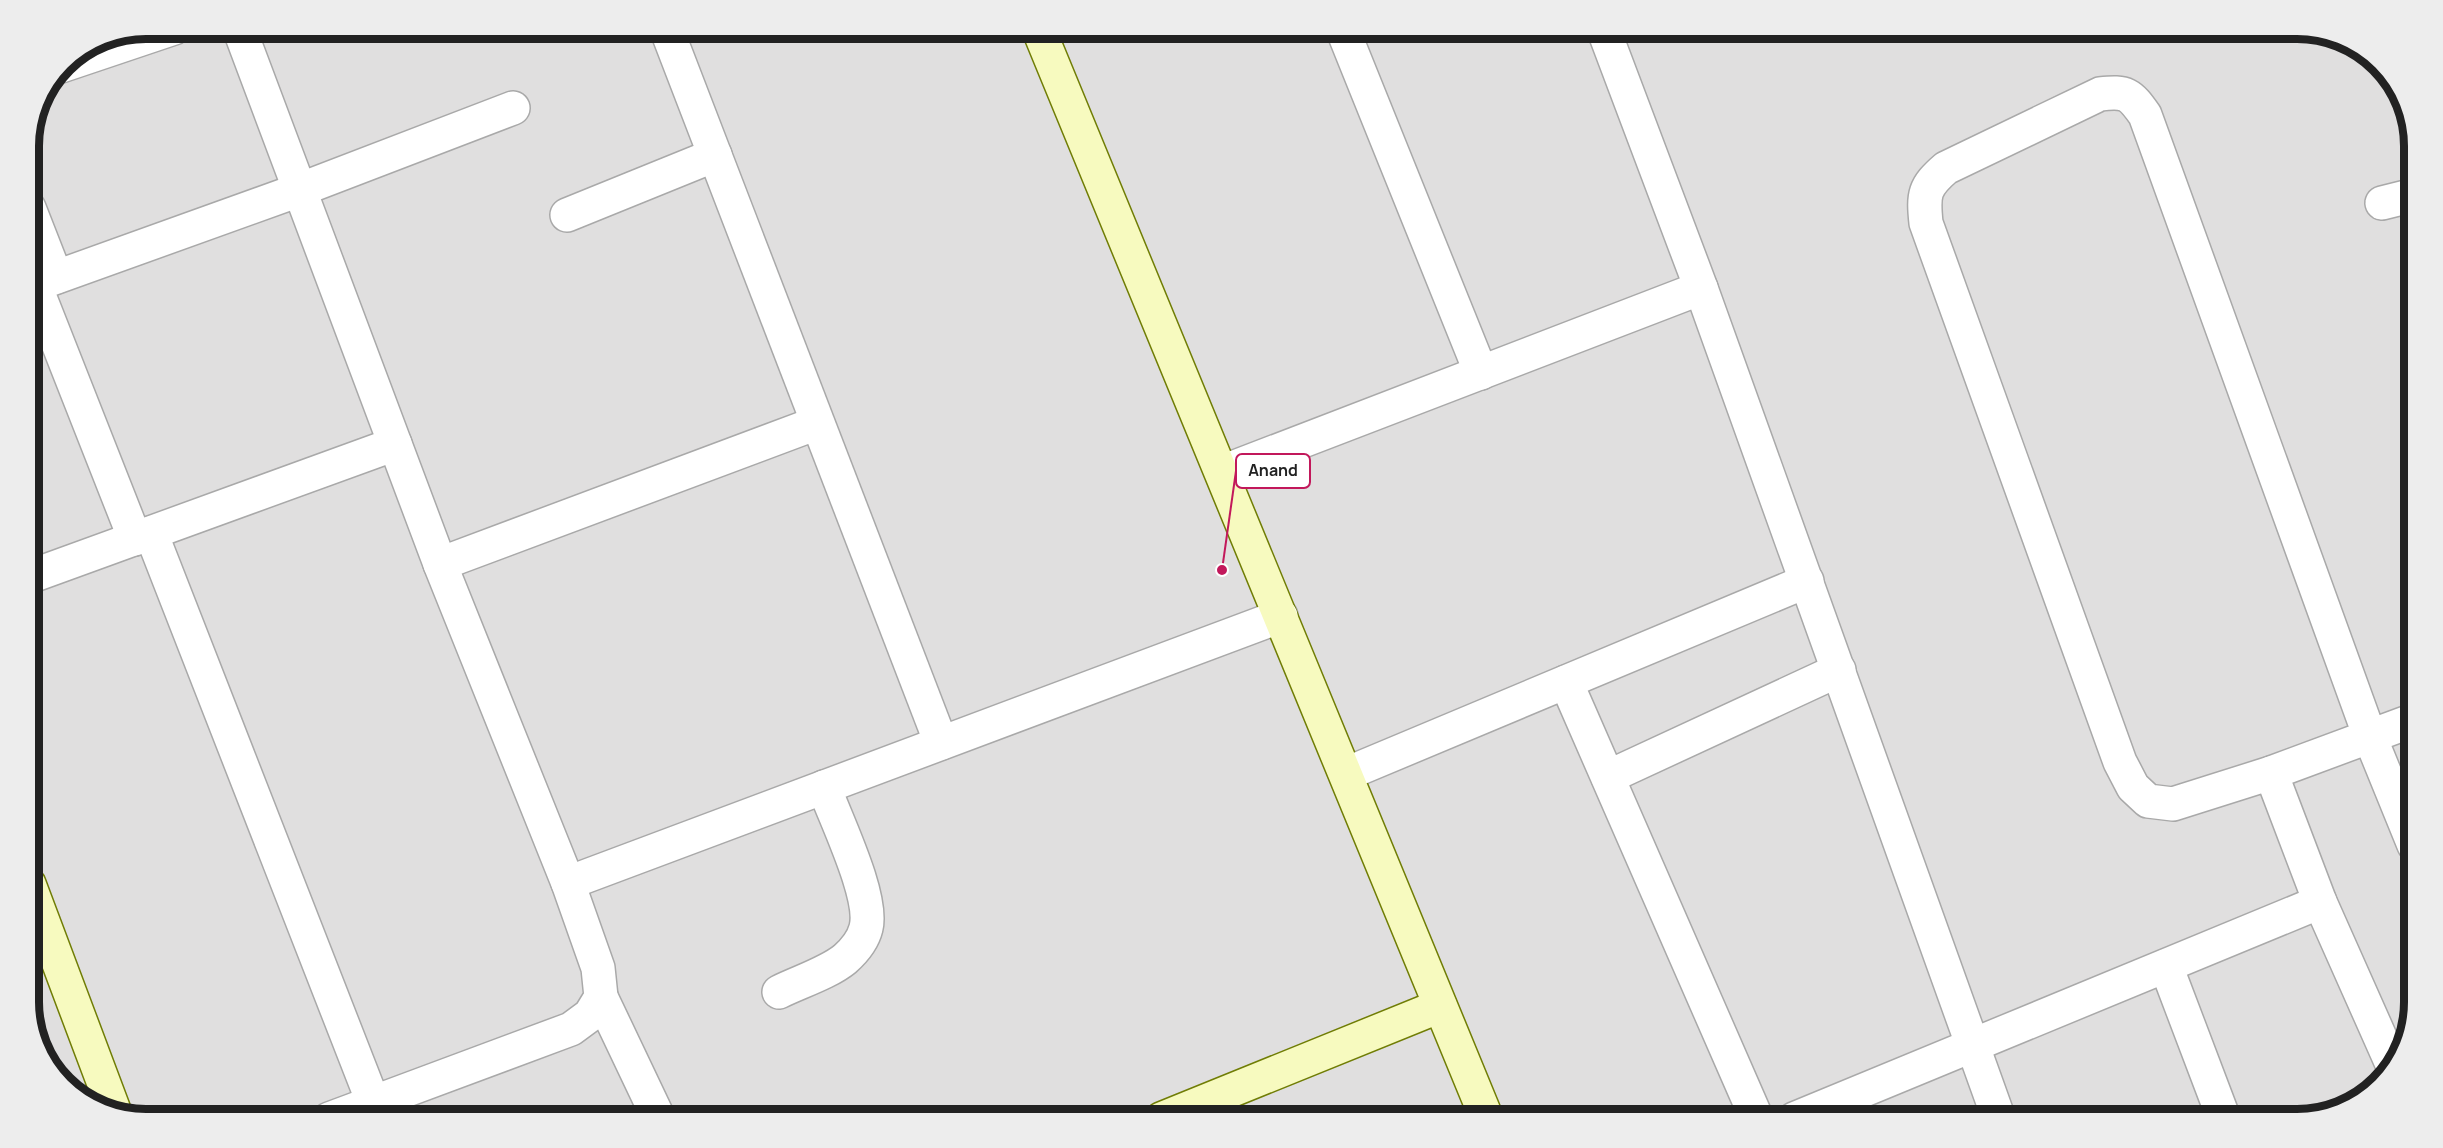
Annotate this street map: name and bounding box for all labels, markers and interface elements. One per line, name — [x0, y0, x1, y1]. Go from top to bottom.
callout: Anand — [1236, 454, 1310, 488]
text: Anand — [1248, 459, 1298, 481]

